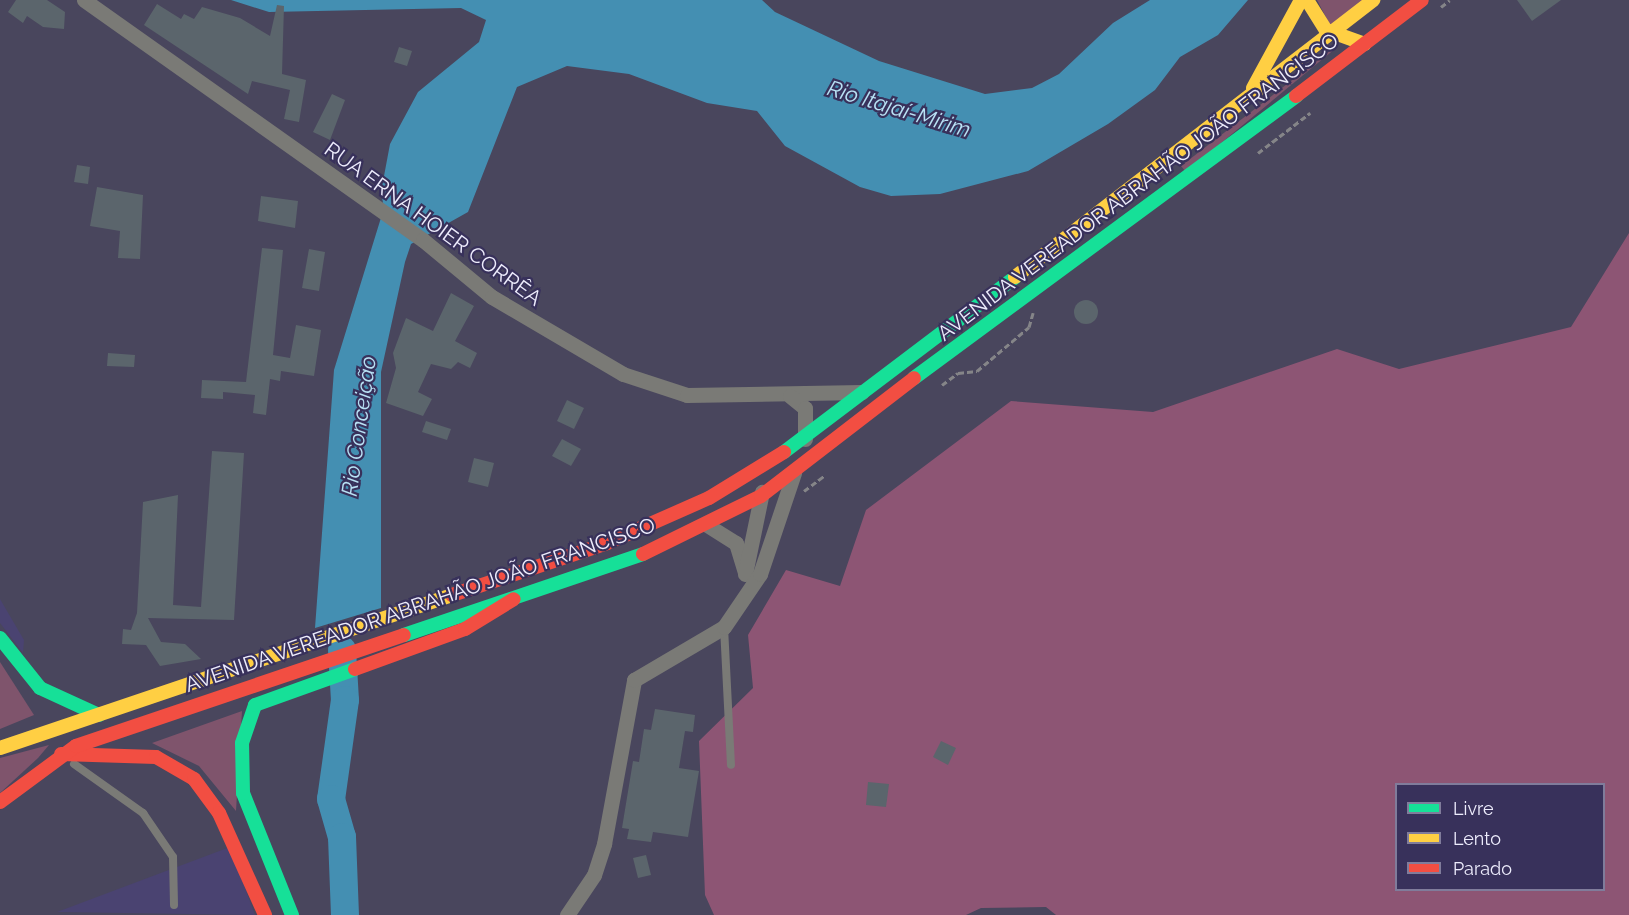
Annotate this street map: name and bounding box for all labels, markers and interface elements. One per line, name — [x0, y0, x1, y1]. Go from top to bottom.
street label: AVENIDA VEREADOR ABRAHÃO JOÃO FRANCISCO — [931, 27, 1345, 347]
water label: Rio Itajaí-Mirim — [824, 75, 974, 143]
street label: RUA ERNA HOIER CORRÊA — [319, 136, 547, 312]
water label: Rio Conceição — [336, 354, 382, 498]
street label: AVENIDA VEREADOR ABRAHÃO JOÃO FRANCISCO — [180, 512, 660, 698]
legend — [1395, 783, 1605, 891]
text: Livre — [1453, 798, 1494, 819]
text: Lento — [1453, 828, 1501, 849]
text: Parado — [1453, 858, 1512, 879]

